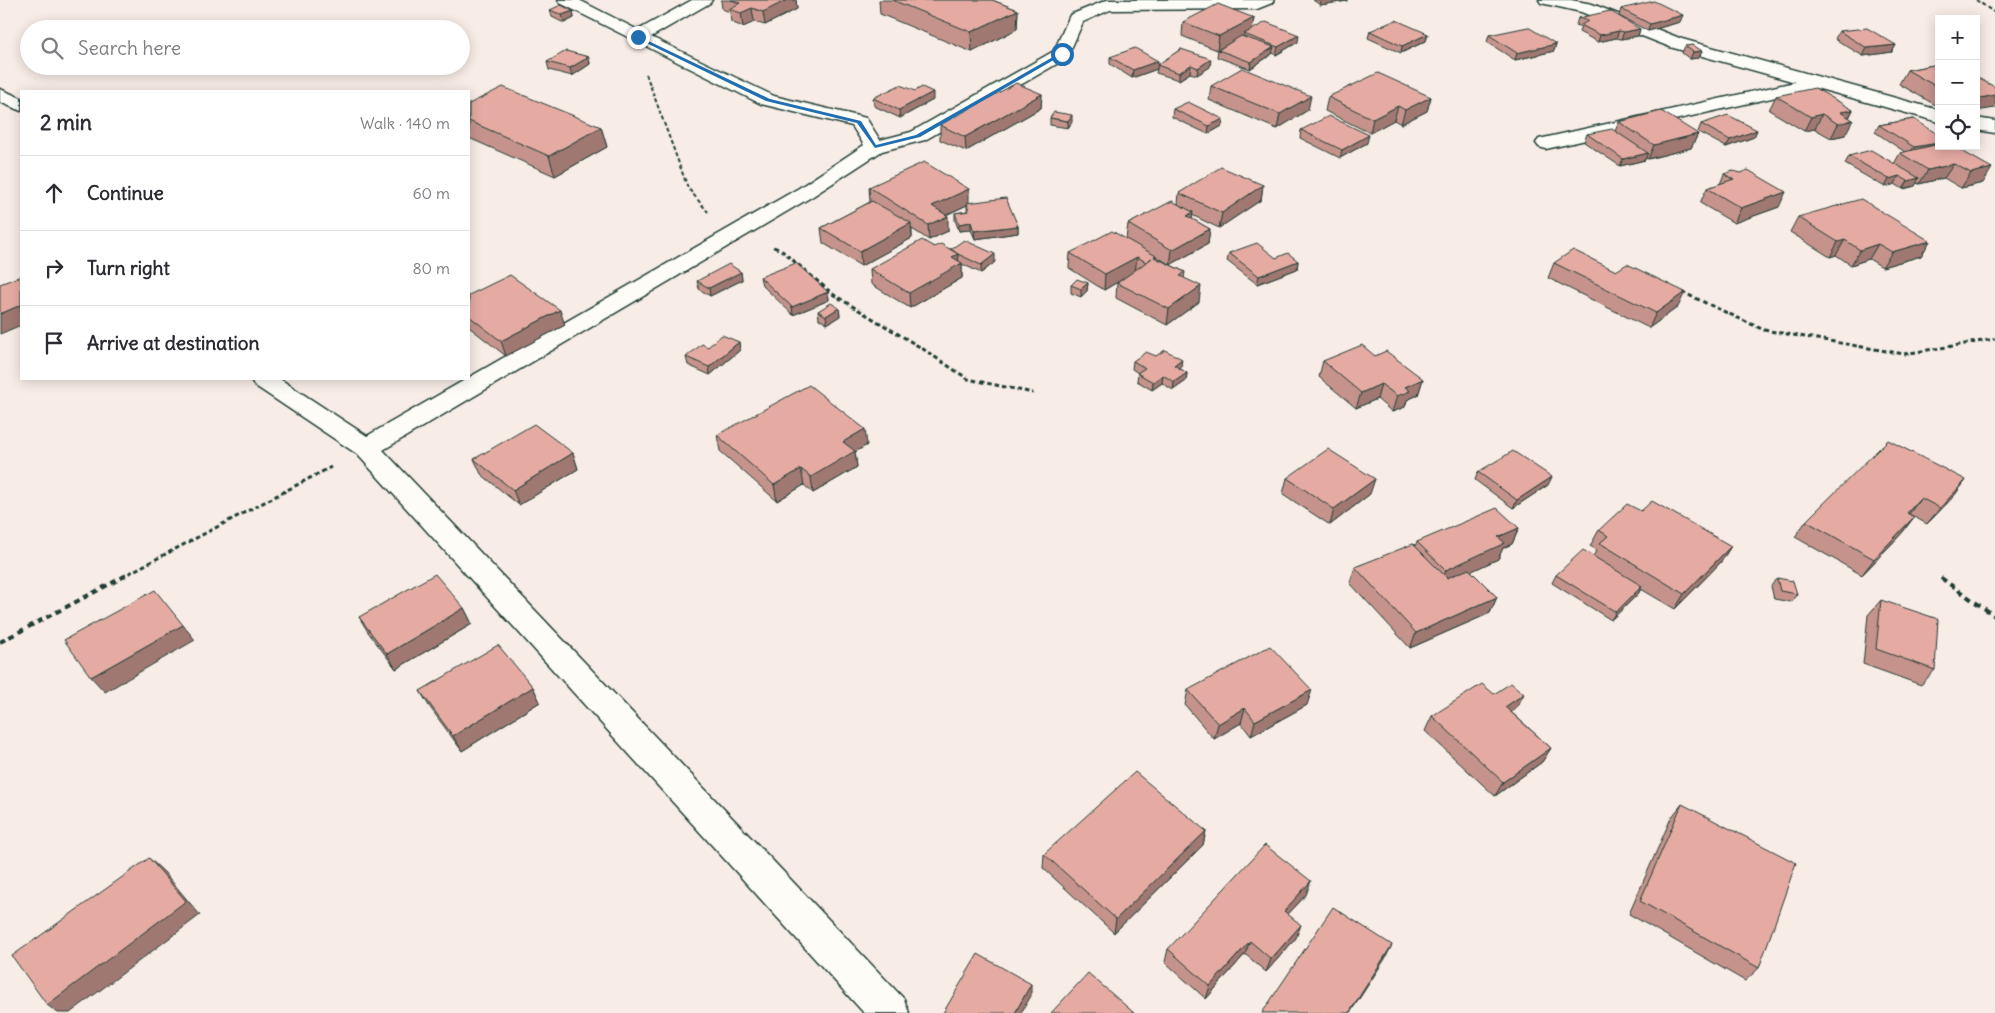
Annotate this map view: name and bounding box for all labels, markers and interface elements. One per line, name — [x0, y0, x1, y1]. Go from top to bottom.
map controls — [1935, 15, 1980, 150]
button: + — [1935, 15, 1980, 60]
search box — [20, 20, 470, 75]
route end — [627, 26, 650, 49]
icon: search — [38, 34, 66, 62]
text: Search here — [78, 36, 181, 60]
route start — [1051, 43, 1074, 66]
button: − — [1935, 60, 1980, 105]
button: locate — [1935, 105, 1980, 150]
text: 2 min — [40, 109, 92, 136]
text: Walk · 140 m — [360, 113, 450, 133]
icon: ahead — [40, 179, 68, 207]
text: Continue — [87, 181, 164, 205]
text: 60 m — [412, 183, 450, 203]
icon: right — [40, 254, 68, 282]
text: Turn right — [87, 256, 170, 280]
text: 80 m — [412, 258, 450, 278]
icon: arrive — [40, 329, 68, 357]
text: Arrive at destination — [87, 331, 260, 355]

